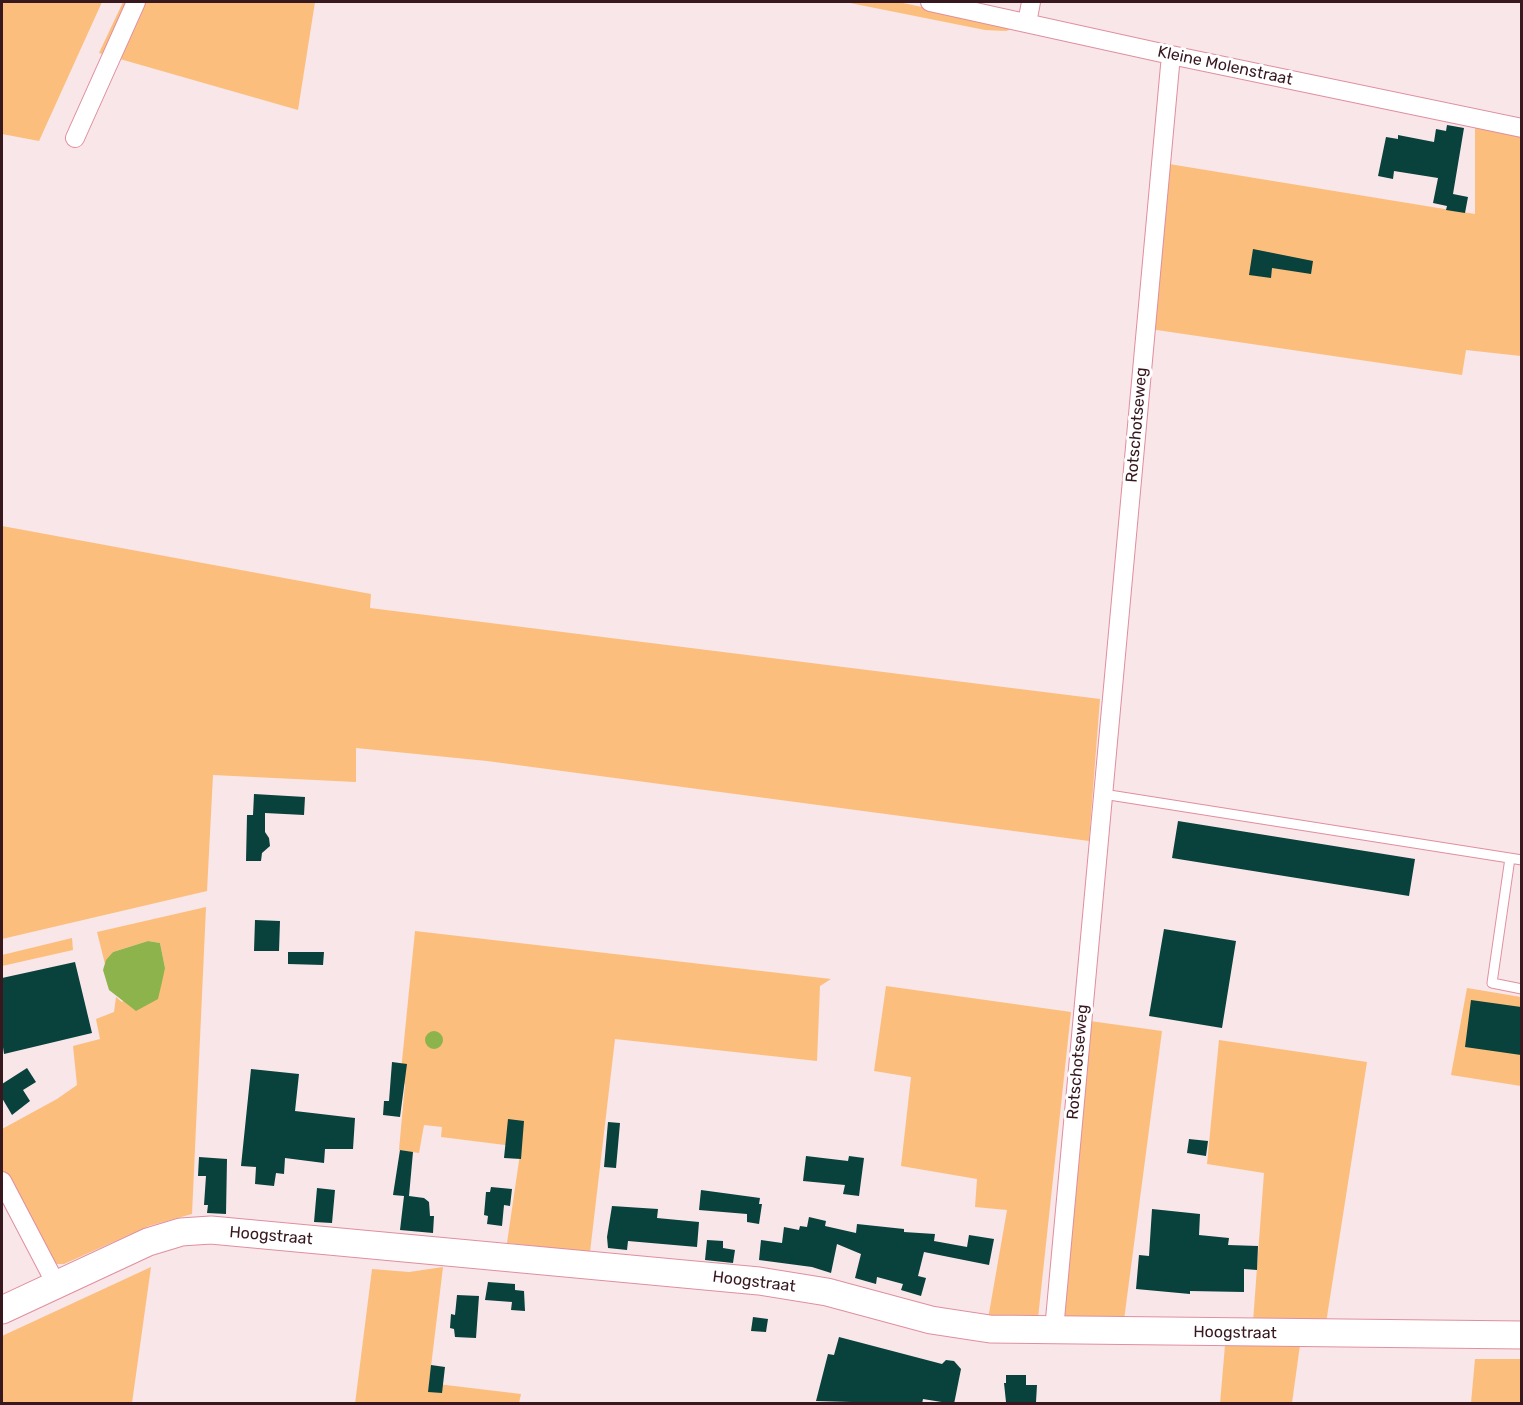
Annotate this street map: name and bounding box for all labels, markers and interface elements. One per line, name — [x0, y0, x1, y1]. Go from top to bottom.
street label: Kleine Molenstraat — [1156, 42, 1294, 90]
street label: Rotschotseweg — [1122, 366, 1152, 484]
street label: Rotschotseweg — [1063, 1003, 1093, 1121]
street label: Hoogstraat — [229, 1223, 313, 1249]
street label: Hoogstraat — [711, 1267, 797, 1297]
street label: Hoogstraat — [1193, 1323, 1277, 1343]

